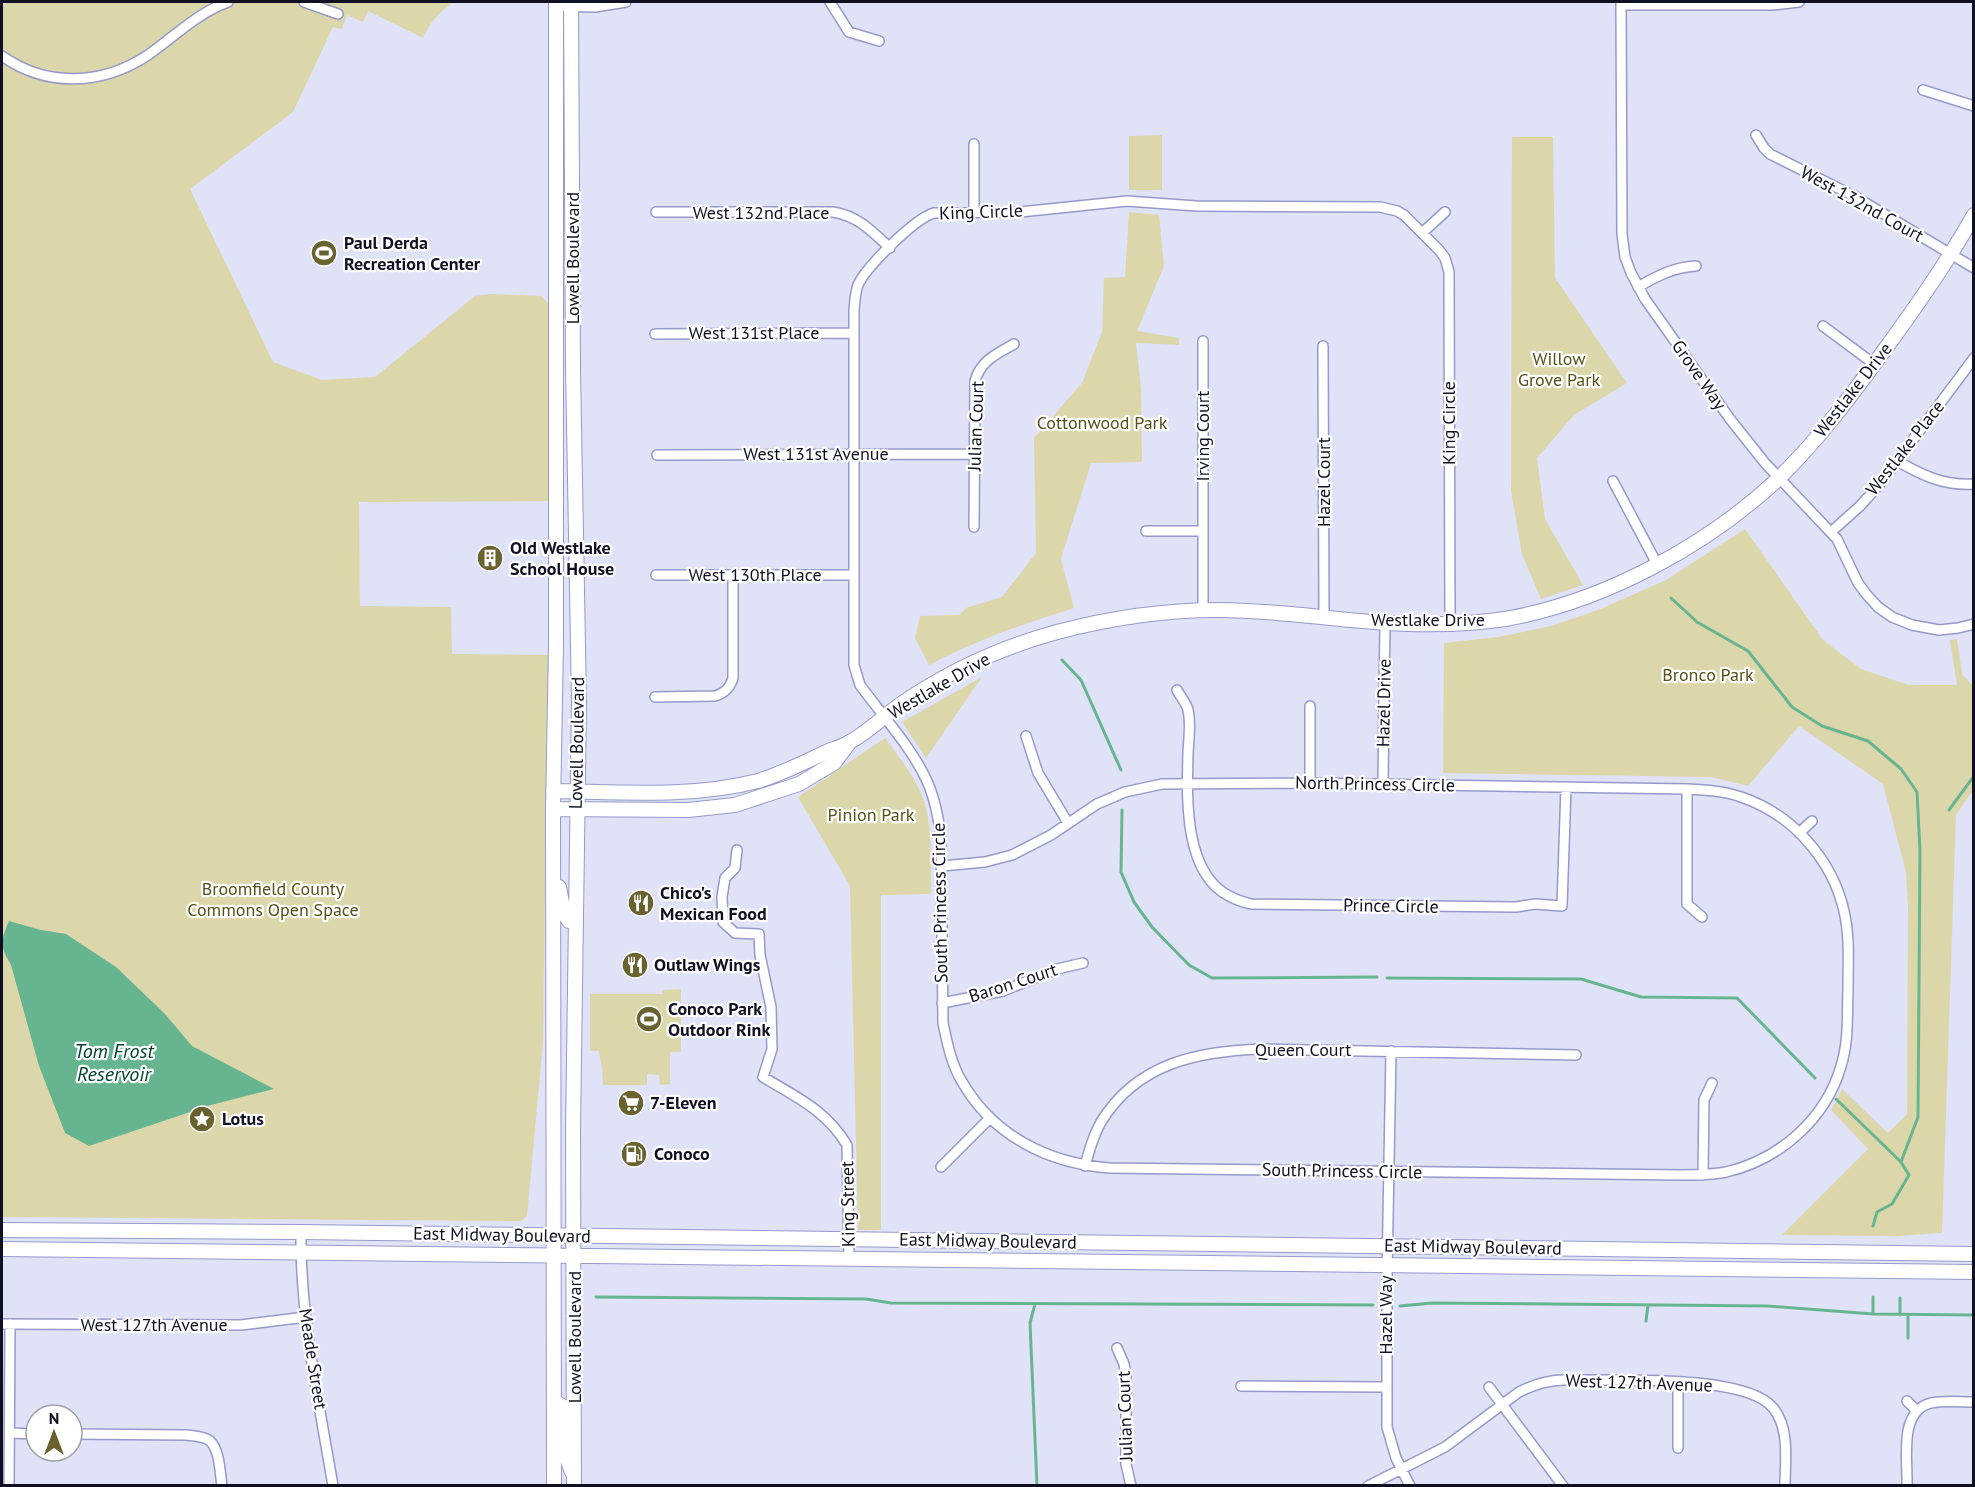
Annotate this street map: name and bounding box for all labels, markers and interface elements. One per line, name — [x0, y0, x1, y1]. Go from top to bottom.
street label: West 132nd Court — [1797, 160, 1928, 247]
street label: Lowell Boulevard — [561, 192, 584, 324]
street label: King Circle — [939, 199, 1023, 224]
street label: West 132nd Place — [693, 201, 829, 224]
place label: Paul Derda Recreation Center — [344, 231, 481, 275]
sports icon: Paul Derda Recreation Center — [309, 238, 339, 268]
street label: West 131st Place — [689, 321, 819, 344]
street label: Grove Way — [1667, 335, 1732, 415]
street label: Westlake Drive — [1808, 338, 1897, 442]
park label: Willow Grove Park — [1518, 347, 1600, 391]
street label: Julian Court — [962, 380, 989, 473]
street label: King Circle — [1437, 381, 1460, 465]
street label: Irving Court — [1191, 391, 1214, 481]
street label: Westlake Place — [1860, 395, 1949, 500]
park label: Cottonwood Park — [1037, 411, 1168, 434]
street label: Hazel Court — [1312, 437, 1335, 527]
street label: West 131st Avenue — [743, 442, 889, 465]
place label: Old Westlake School House — [510, 536, 614, 580]
building icon: Old Westlake School House — [475, 543, 505, 573]
street label: West 130th Place — [688, 563, 822, 586]
street label: Westlake Drive — [1371, 608, 1485, 631]
street label: Westlake Drive — [884, 647, 994, 724]
street label: Hazel Drive — [1371, 659, 1396, 747]
park label: Bronco Park — [1662, 663, 1754, 686]
street label: Lowell Boulevard — [564, 677, 589, 809]
street label: North Princess Circle — [1295, 771, 1455, 796]
park label: Pinion Park — [828, 803, 915, 826]
street label: South Princess Circle — [927, 823, 952, 983]
park label: Broomfield County Commons Open Space — [187, 877, 359, 921]
place label: Chico's Mexican Food — [660, 881, 767, 925]
restaurant icon: Chico's Mexican Food — [626, 888, 656, 918]
street label: Prince Circle — [1343, 893, 1439, 918]
restaurant icon: Outlaw Wings — [620, 950, 650, 980]
place label: Outlaw Wings — [654, 953, 761, 976]
street label: Baron Court — [966, 957, 1060, 1008]
place label: Conoco Park Outdoor Rink — [668, 997, 770, 1041]
sports icon: Conoco Park Outdoor Rink — [634, 1004, 664, 1034]
water label: Tom Frost Reservoir — [74, 1038, 156, 1087]
street label: Queen Court — [1255, 1038, 1351, 1061]
supermarket icon: 7-Eleven — [616, 1088, 646, 1118]
place label: 7-Eleven — [650, 1091, 717, 1114]
place icon: Lotus — [187, 1104, 217, 1134]
place label: Lotus — [222, 1107, 264, 1130]
fuel station icon: Conoco — [619, 1139, 649, 1169]
place label: Conoco — [654, 1142, 710, 1165]
street label: South Princess Circle — [1262, 1158, 1422, 1183]
street label: King Street — [835, 1161, 860, 1247]
street label: East Midway Boulevard — [413, 1221, 591, 1248]
street label: East Midway Boulevard — [899, 1227, 1077, 1254]
street label: East Midway Boulevard — [1384, 1233, 1562, 1260]
street label: Lowell Boulevard — [563, 1271, 586, 1403]
street label: Hazel Way — [1374, 1275, 1397, 1355]
street label: Meade Street — [294, 1307, 333, 1411]
street label: West 127th Avenue — [80, 1313, 228, 1336]
street label: West 127th Avenue — [1565, 1368, 1713, 1397]
street label: Julian Court — [1111, 1370, 1138, 1463]
north arrow — [24, 1403, 84, 1463]
text: N — [49, 1408, 59, 1428]

